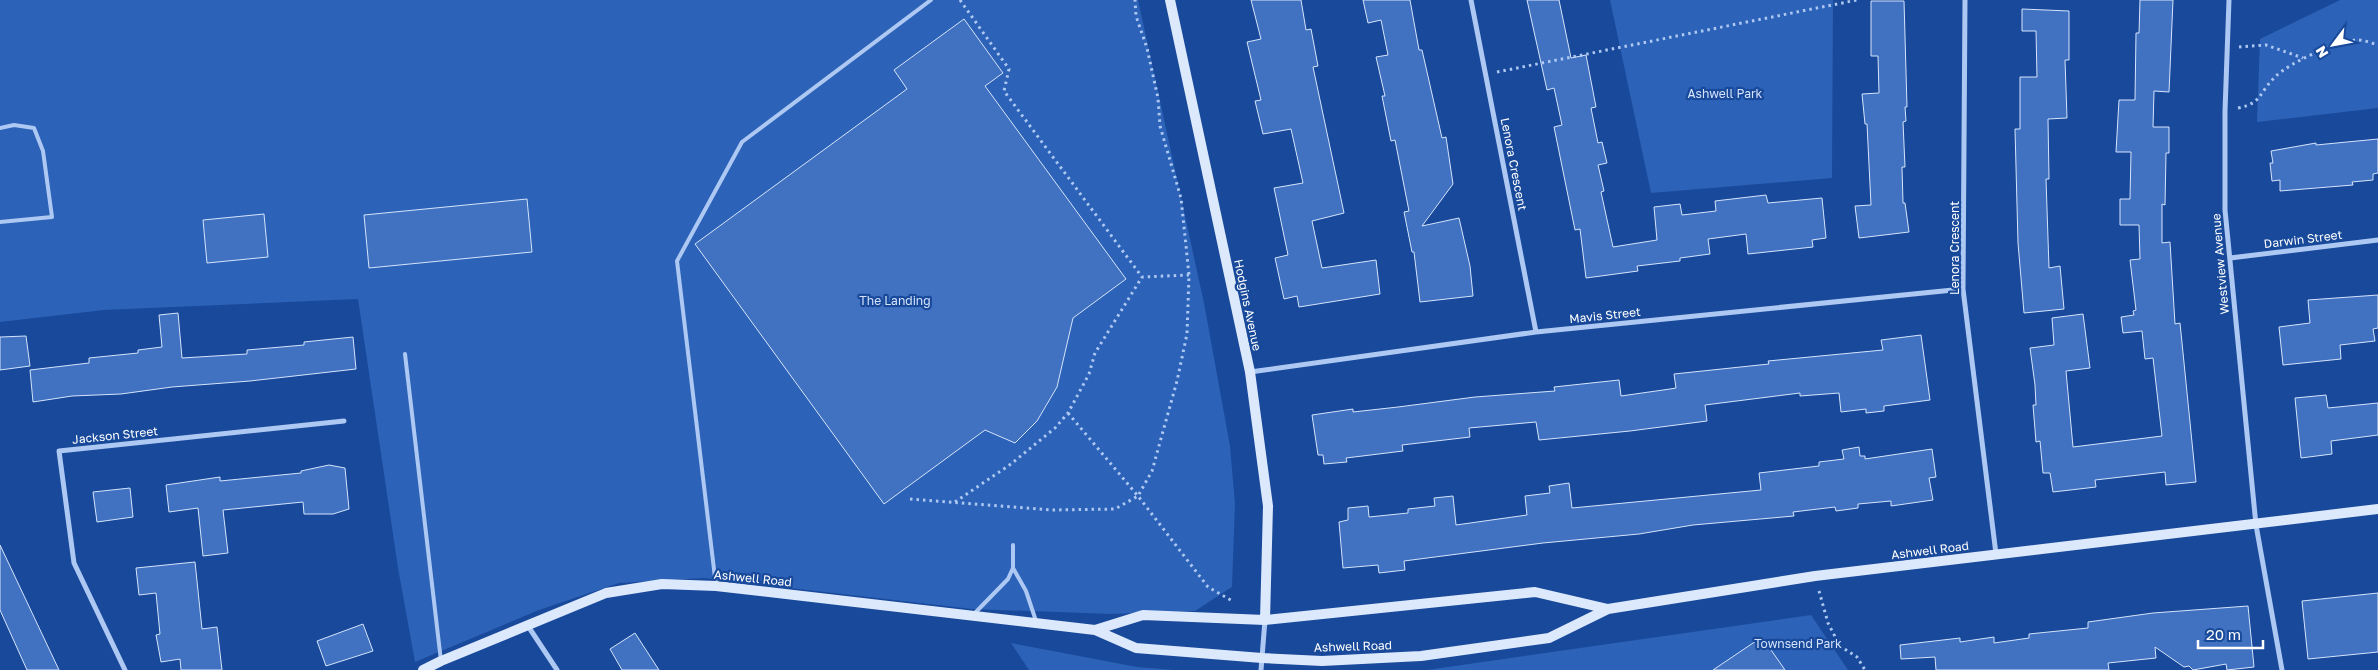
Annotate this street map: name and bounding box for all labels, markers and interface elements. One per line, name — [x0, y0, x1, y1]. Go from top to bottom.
north arrow — [2308, 20, 2358, 70]
text: N — [2312, 43, 2332, 61]
park label: Ashwell Park — [1688, 86, 1763, 101]
street label: Lenora Crescent — [1498, 116, 1530, 212]
street label: Lenora Crescent — [1947, 201, 1962, 295]
street label: Westview Avenue — [2208, 213, 2232, 315]
street label: Darwin Street — [2263, 227, 2343, 251]
street label: Hodgins Avenue — [1231, 258, 1265, 352]
park label: The Landing — [859, 293, 931, 308]
street label: Mavis Street — [1569, 304, 1642, 326]
street label: Jackson Street — [71, 423, 159, 447]
street label: Ashwell Road — [1890, 538, 1970, 562]
street label: Ashwell Road — [713, 566, 793, 590]
scale bar — [2198, 618, 2263, 650]
text: 20 m — [2206, 625, 2241, 643]
park label: Townsend Park — [1754, 636, 1842, 651]
street label: Ashwell Road — [1314, 637, 1392, 655]

